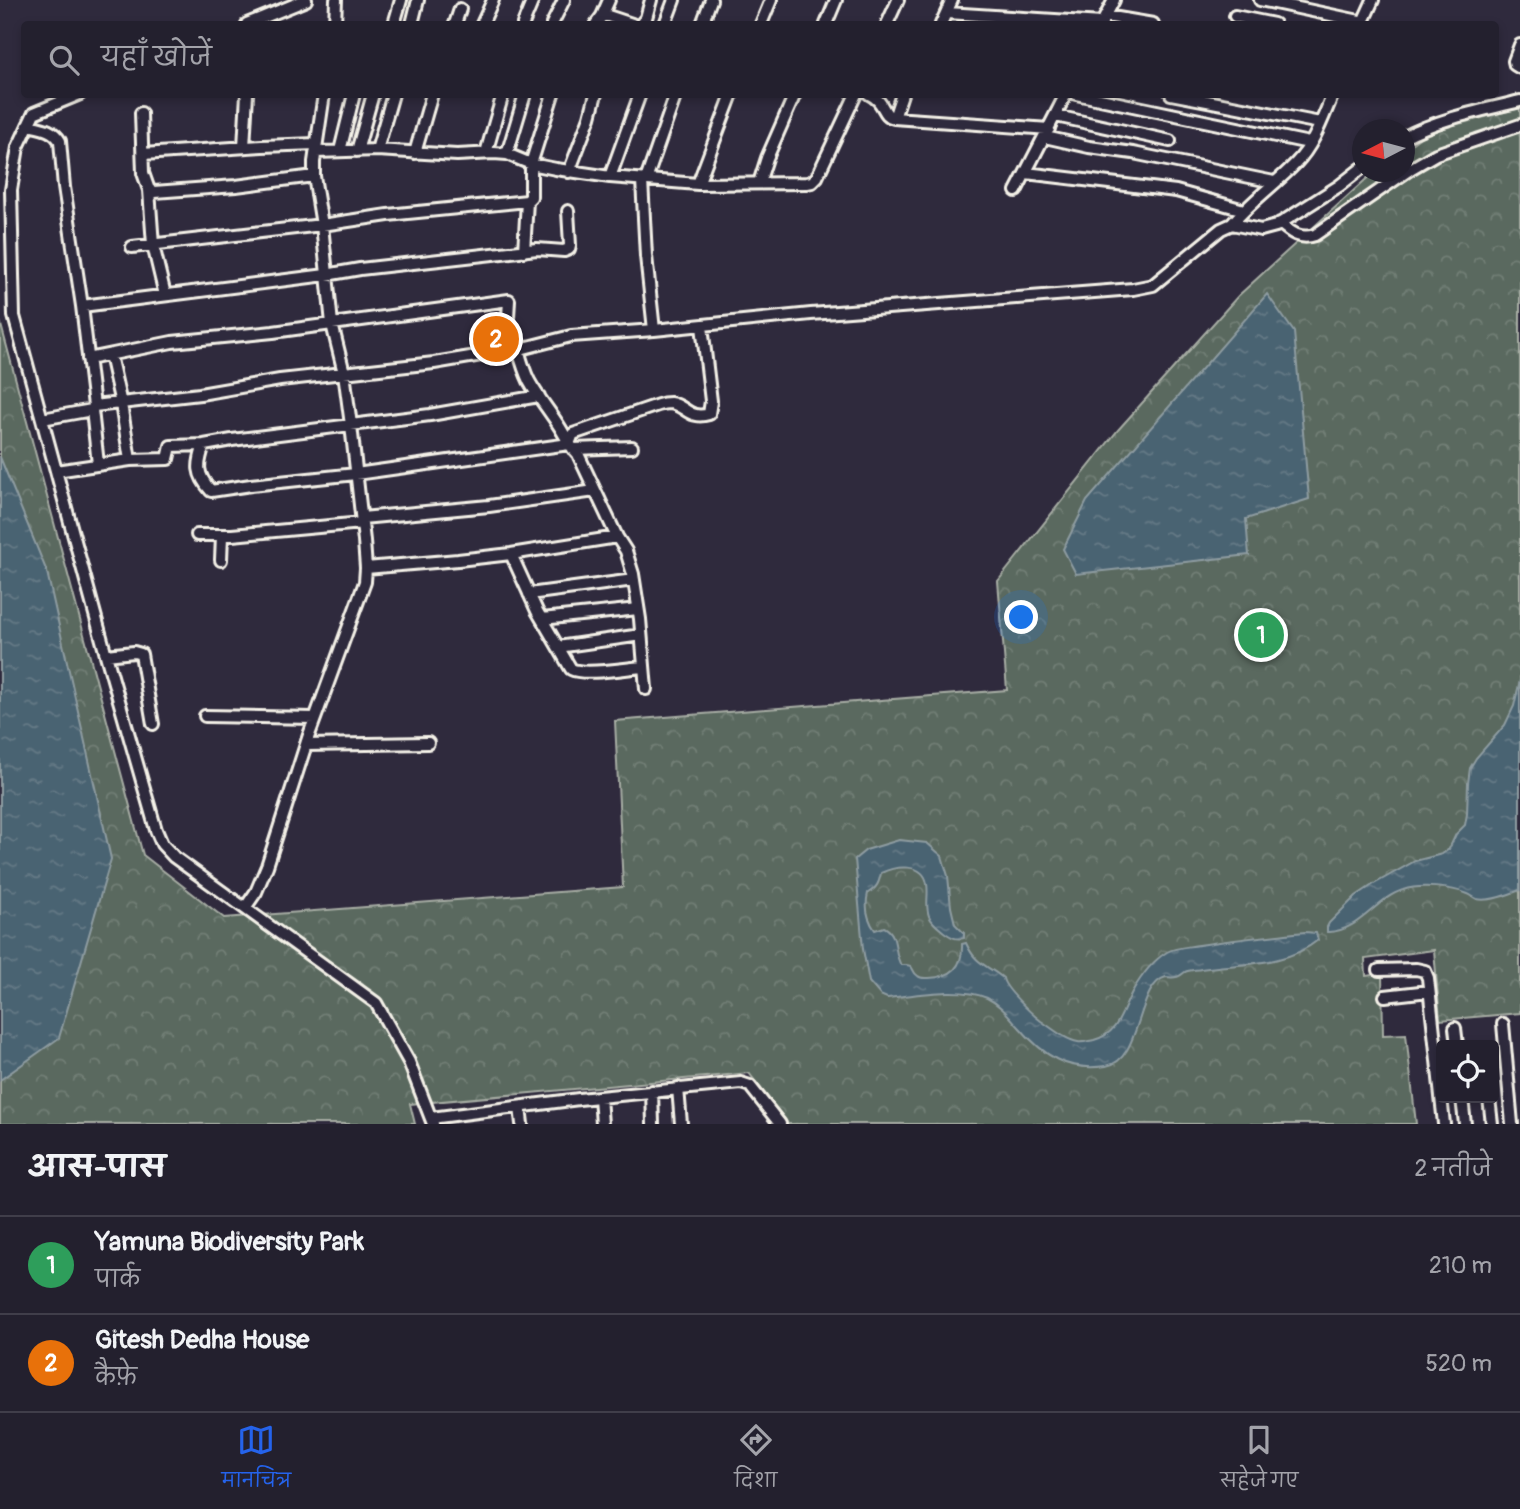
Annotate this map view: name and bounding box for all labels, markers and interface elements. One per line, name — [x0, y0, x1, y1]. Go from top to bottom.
search box — [21, 21, 1499, 98]
icon: search — [45, 41, 83, 79]
text: यहाँ खोजें — [101, 42, 212, 74]
north arrow — [1352, 119, 1415, 182]
pin: 2 — [473, 313, 519, 365]
your location — [1004, 600, 1038, 634]
pin: 1 — [1238, 609, 1284, 661]
map controls — [1436, 1040, 1499, 1103]
button: locate — [1436, 1040, 1499, 1103]
text: आस-पास — [28, 1149, 166, 1186]
text: 2 नतीजे — [1415, 1154, 1492, 1183]
text: Yamuna Biodiversity Park — [95, 1226, 364, 1258]
text: 1 — [47, 1251, 56, 1280]
text: 210 m — [1429, 1251, 1492, 1280]
text: पार्क — [95, 1265, 140, 1294]
text: Gitesh Dedha House — [95, 1324, 309, 1356]
text: 2 — [45, 1349, 57, 1378]
text: 520 m — [1426, 1349, 1492, 1378]
text: कैफ़े — [95, 1363, 137, 1392]
tab: मानचित्र — [222, 1421, 291, 1501]
tab: दिशा — [734, 1421, 777, 1501]
tab: सहेजे गए — [1220, 1421, 1298, 1501]

